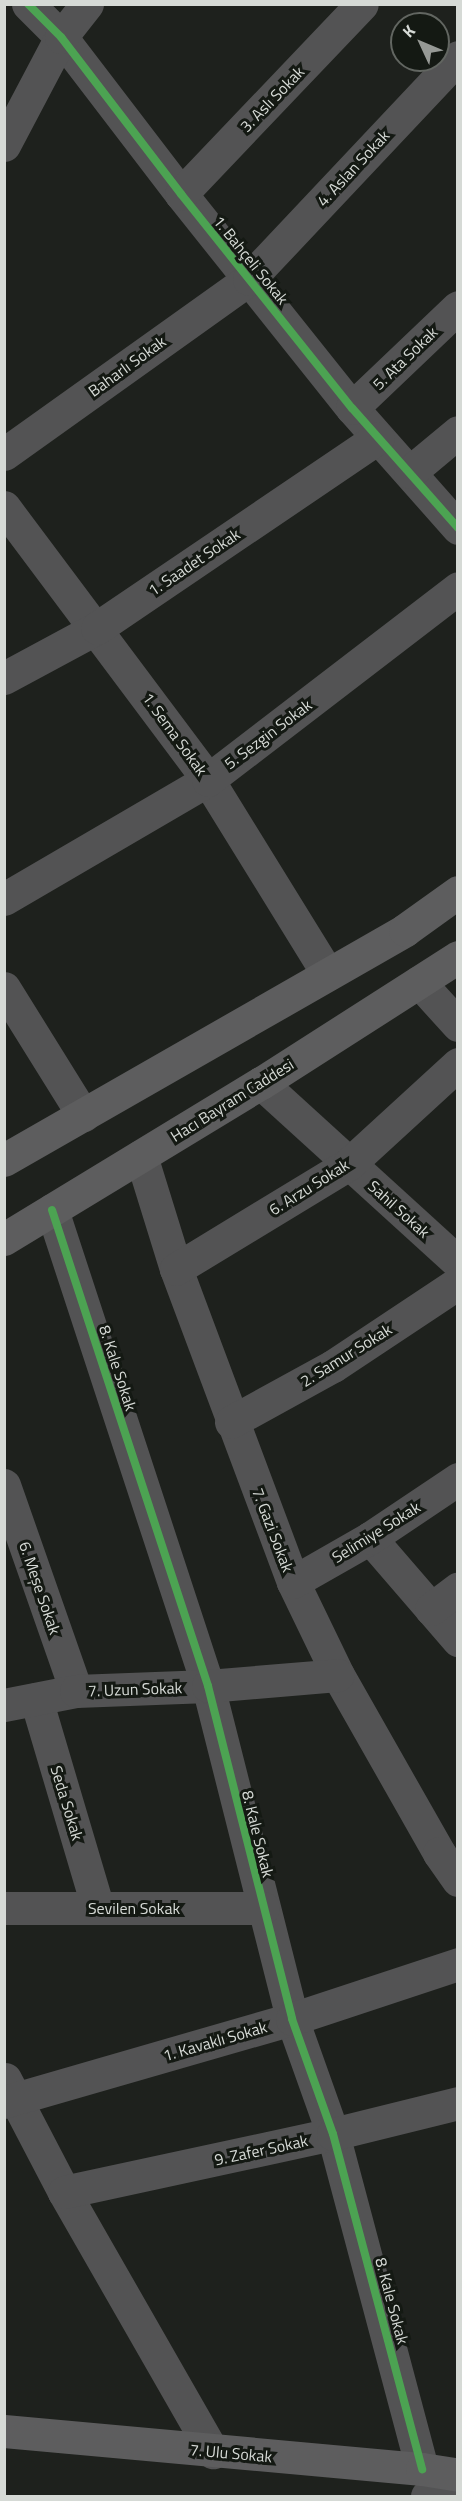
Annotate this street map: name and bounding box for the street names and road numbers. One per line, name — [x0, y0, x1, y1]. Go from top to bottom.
street label: 3. Aslı Sokak — [236, 62, 308, 136]
street label: 4. Aslan Sokak — [313, 126, 393, 210]
street label: 1. Bahçeli Sokak — [209, 212, 293, 308]
street label: 5. Ata Sokak — [369, 322, 441, 394]
street label: Baharlı Sokak — [84, 331, 170, 401]
street label: 1. Saadet Sokak — [144, 524, 244, 600]
street label: 1. Sema Sokak — [138, 689, 212, 779]
street label: 5. Sezgin Sokak — [221, 695, 315, 773]
street label: Hacı Bayram Caddesi — [167, 1054, 297, 1146]
street label: 6. Arzu Sokak — [265, 1155, 353, 1219]
street label: Sahil Sokak — [364, 1176, 434, 1242]
street label: 2. Samur Sokak — [297, 1319, 395, 1391]
street label: 8. Kale Sokak — [95, 1323, 141, 1413]
street label: 7. Gazi Sokak — [248, 1485, 298, 1575]
street label: Selimiye Sokak — [328, 1497, 424, 1567]
street label: 6. Meşe Sokak — [15, 1539, 65, 1637]
street label: 7. Uzun Sokak — [87, 1678, 183, 1700]
street label: Seda Sokak — [47, 1763, 87, 1843]
street label: 8. Kale Sokak — [238, 1789, 278, 1879]
street label: Sevilen Sokak — [88, 1898, 180, 1918]
street label: 1. Kavaklı Sokak — [161, 2017, 269, 2065]
street label: 9. Zafer Sokak — [212, 2131, 310, 2169]
street label: 8. Kale Sokak — [371, 2256, 413, 2346]
street label: 7. Ulu Sokak — [189, 2440, 273, 2466]

